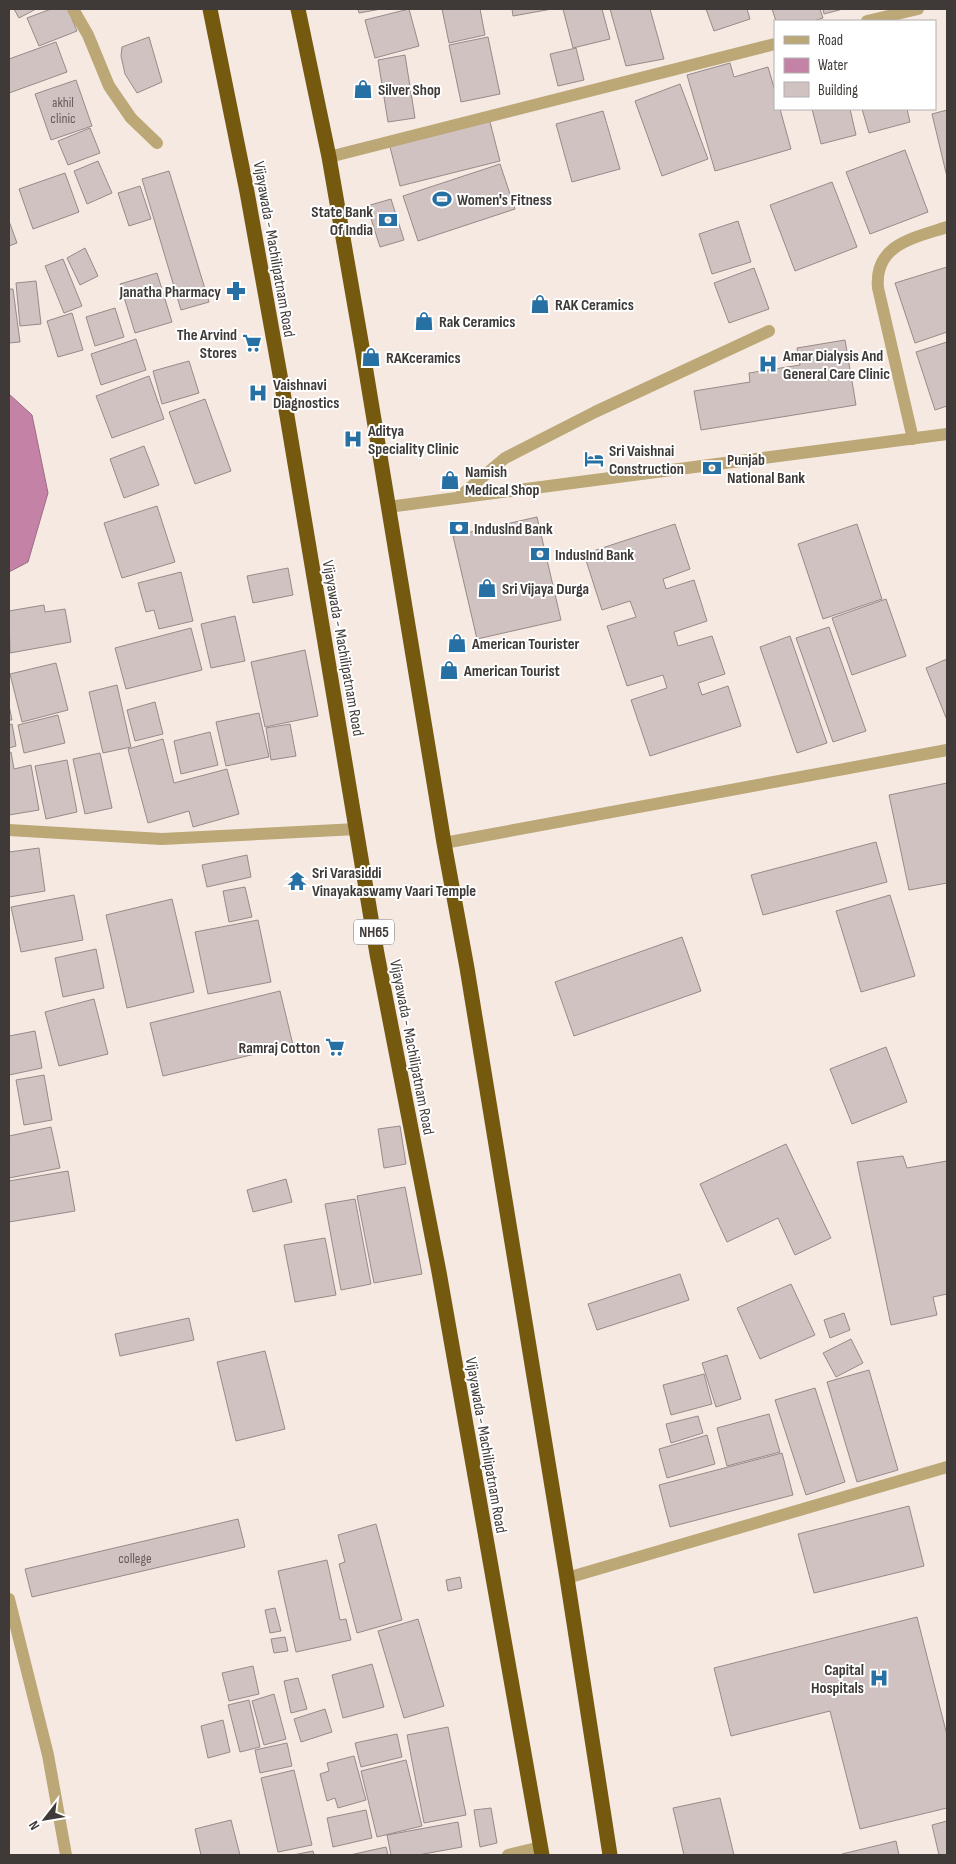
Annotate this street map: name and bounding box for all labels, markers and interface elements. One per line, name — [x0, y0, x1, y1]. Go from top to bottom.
legend — [774, 20, 936, 110]
text: Road — [818, 31, 843, 50]
text: Water — [818, 56, 849, 75]
shop icon: Silver Shop — [352, 78, 374, 100]
place label: Silver Shop — [378, 81, 441, 100]
text: Building — [818, 81, 858, 100]
house number: akhil clinic — [50, 94, 76, 127]
street label: Vijayawada - Machilipatnam Road — [249, 160, 298, 339]
sports icon: Women's Fitness — [431, 188, 453, 210]
place label: Women's Fitness — [457, 191, 552, 210]
place label: State Bank Of India — [311, 203, 373, 240]
bank icon: State Bank Of India — [377, 209, 399, 231]
pharmacy icon: Janatha Pharmacy — [225, 280, 247, 302]
place label: Janatha Pharmacy — [118, 283, 221, 302]
shop icon: RAK Ceramics — [529, 293, 551, 315]
place label: RAK Ceramics — [555, 296, 634, 315]
shop icon: Rak Ceramics — [413, 310, 435, 332]
place label: Rak Ceramics — [439, 313, 515, 332]
place label: The Arvind Stores — [177, 326, 237, 363]
supermarket icon: The Arvind Stores — [241, 332, 263, 354]
shop icon: RAKceramics — [360, 346, 382, 368]
place label: Amar Dialysis And General Care Clinic — [782, 347, 890, 384]
place label: RAKceramics — [386, 349, 461, 368]
hospital icon: Amar Dialysis And General Care Clinic — [757, 353, 779, 375]
place label: Vaishnavi Diagnostics — [273, 376, 339, 413]
hospital icon: Vaishnavi Diagnostics — [247, 382, 269, 404]
place label: Aditya Speciality Clinic — [367, 422, 459, 459]
hospital icon: Aditya Speciality Clinic — [342, 428, 364, 450]
place label: Sri Vaishnai Construction — [609, 442, 684, 479]
hotel icon: Sri Vaishnai Construction — [583, 448, 605, 470]
place label: Punjab National Bank — [727, 451, 805, 488]
bank icon: Punjab National Bank — [701, 457, 723, 479]
place label: Namish Medical Shop — [465, 463, 539, 500]
shop icon: Namish Medical Shop — [439, 469, 461, 491]
bank icon: Induslnd Bank — [448, 517, 470, 539]
place label: Induslnd Bank — [474, 520, 553, 539]
bank icon: IndusInd Bank — [529, 543, 551, 565]
place label: IndusInd Bank — [555, 546, 634, 565]
street label: Vijayawada - Machilipatnam Road — [318, 559, 367, 738]
shop icon: Sri Vijaya Durga — [476, 577, 498, 599]
place label: Sri Vijaya Durga — [502, 580, 589, 599]
shop icon: American Tourister — [446, 632, 468, 654]
place label: American Tourister — [471, 635, 580, 654]
shop icon: American Tourist — [438, 659, 460, 681]
place label: American Tourist — [463, 662, 560, 681]
place label: Sri Varasiddi Vinayakaswamy Vaari Temple — [312, 864, 476, 901]
temple icon: Sri Varasiddi Vinayakaswamy Vaari Temple — [286, 870, 308, 892]
road number: NH65 — [354, 920, 394, 944]
street label: Vijayawada - Machilipatnam Road — [385, 958, 438, 1137]
supermarket icon: Ramraj Cotton — [324, 1036, 346, 1058]
place label: Ramraj Cotton — [239, 1039, 320, 1058]
street label: Vijayawada - Machilipatnam Road — [461, 1356, 510, 1535]
house number: college — [118, 1550, 152, 1567]
place label: Capital Hospitals — [811, 1661, 864, 1698]
hospital icon: Capital Hospitals — [868, 1667, 890, 1689]
north arrow — [20, 1794, 70, 1844]
text: N — [25, 1818, 43, 1833]

